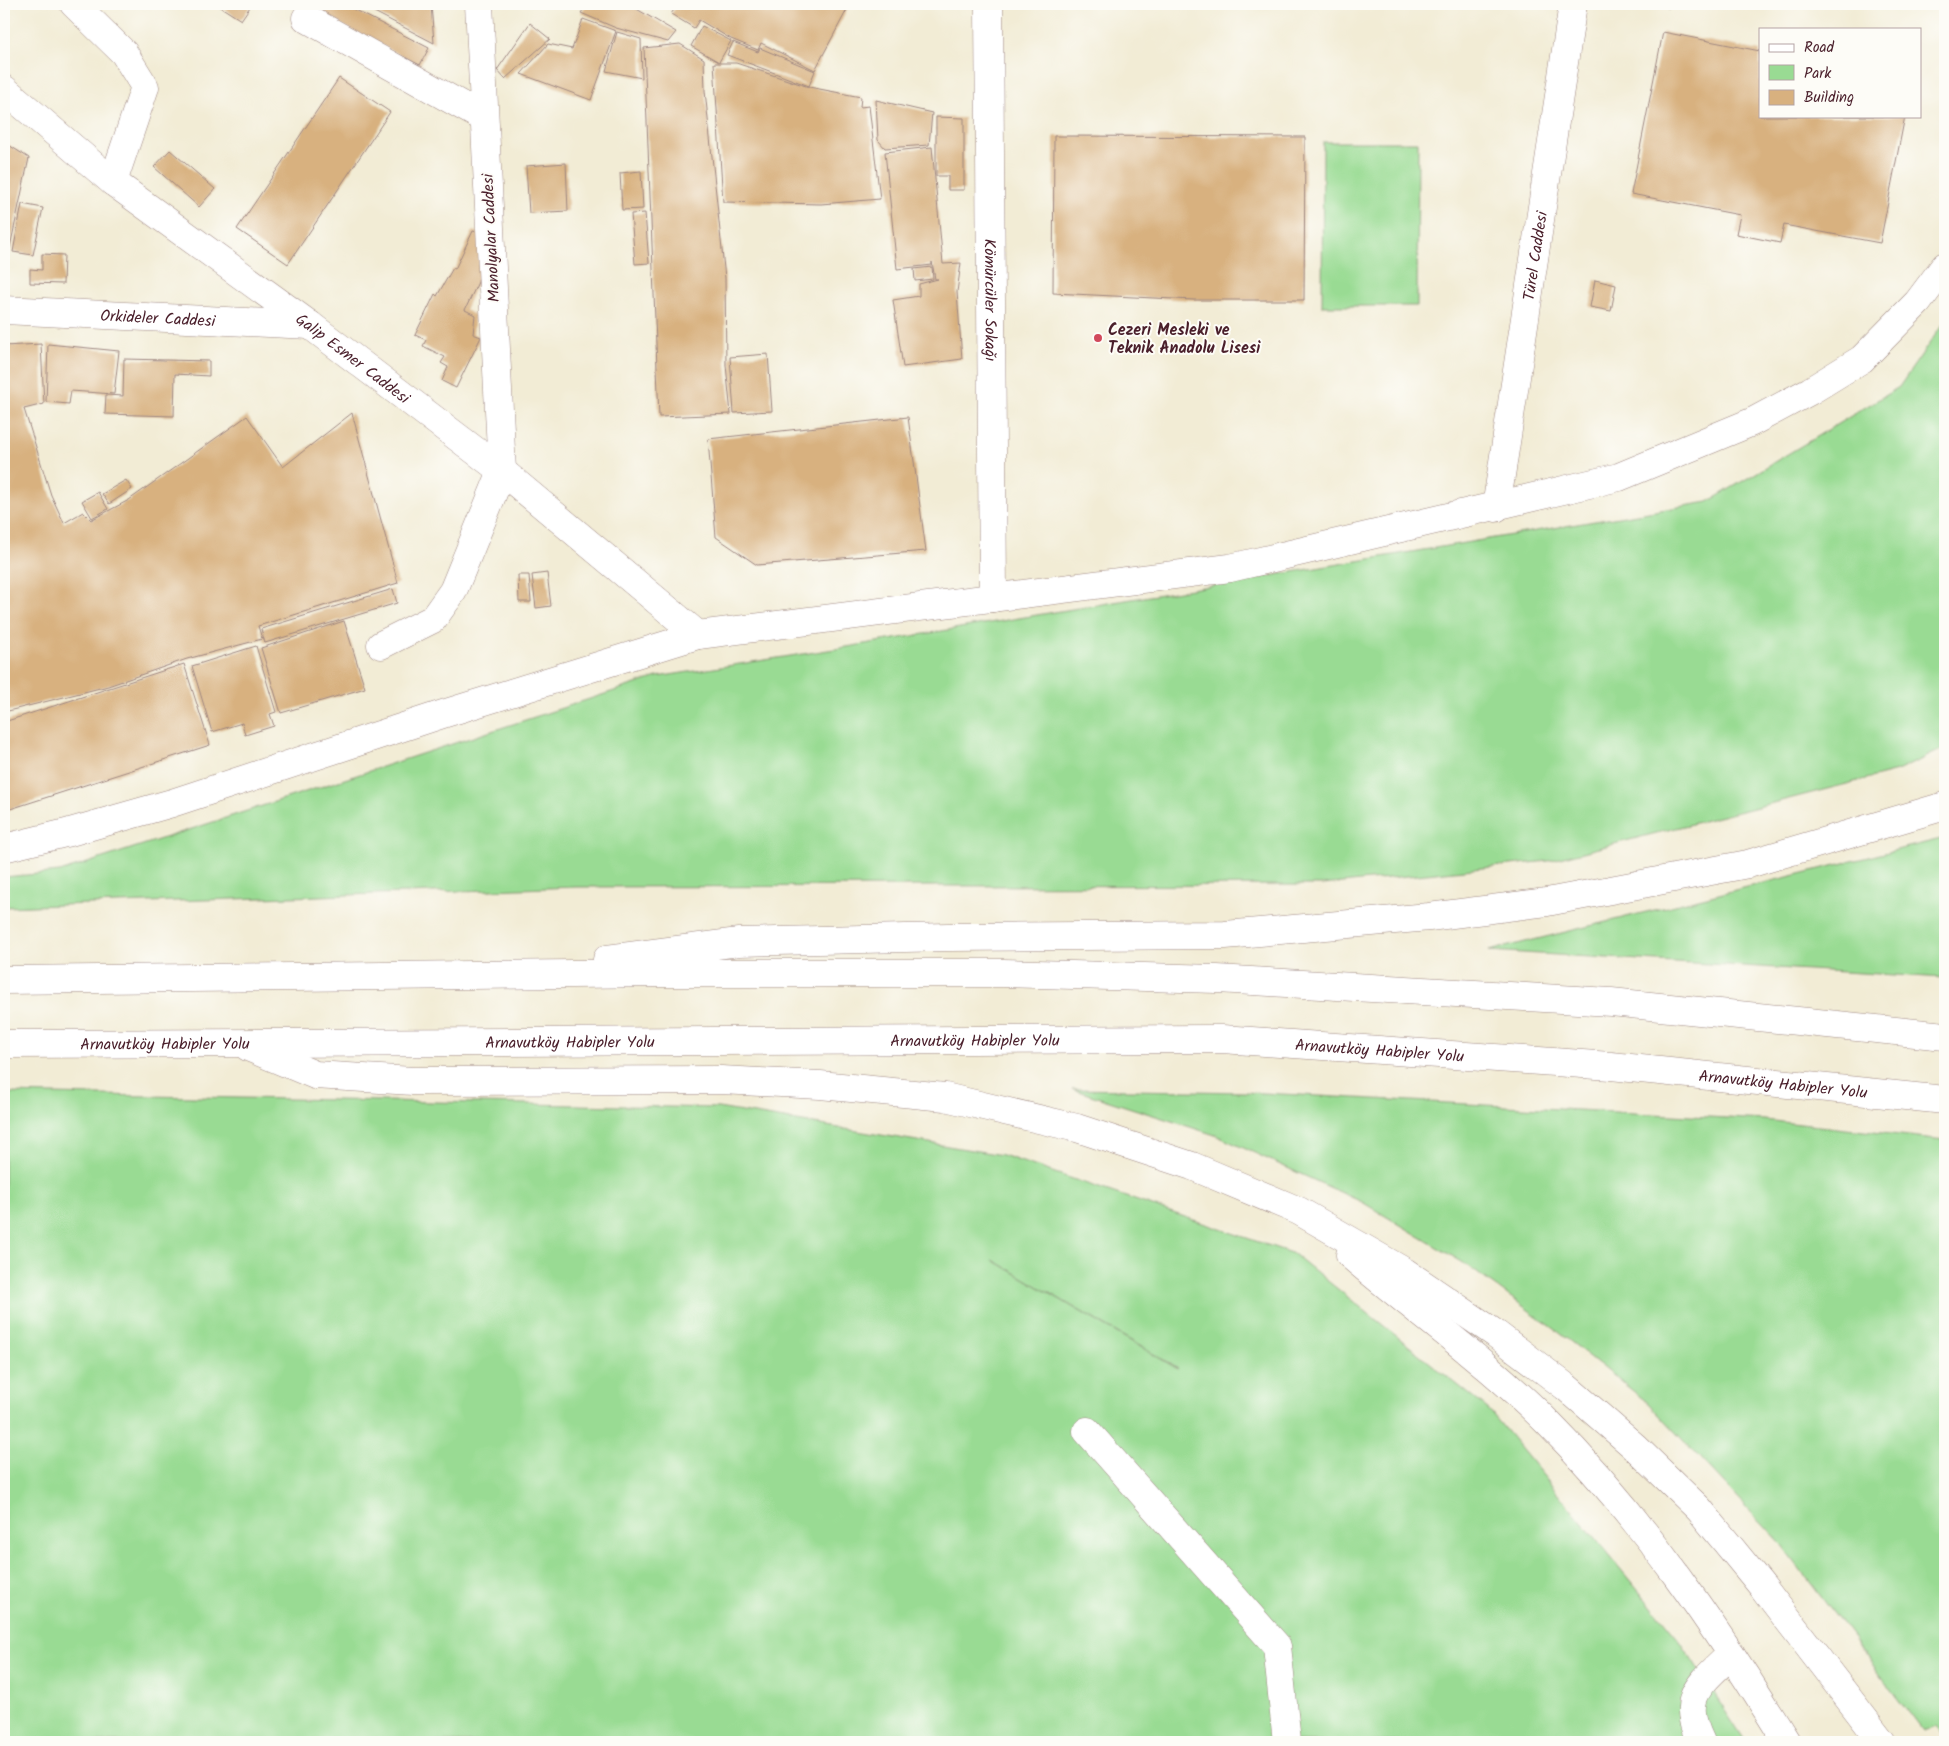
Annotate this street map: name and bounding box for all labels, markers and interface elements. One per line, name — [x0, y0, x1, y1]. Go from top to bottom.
legend — [1759, 28, 1922, 118]
text: Road — [1804, 36, 1835, 60]
text: Park — [1804, 62, 1832, 86]
text: Building — [1804, 86, 1854, 110]
street label: Manolyalar Caddesi — [476, 172, 507, 303]
street label: Türel Caddesi — [1517, 209, 1555, 303]
street label: Kömürcüler Sokağı — [977, 239, 1002, 361]
street label: Orkideler Caddesi — [100, 304, 217, 334]
street label: Galip Esmer Caddesi — [290, 307, 416, 411]
place label: Cezeri Mesleki ve Teknik Anadolu Lisesi — [1108, 318, 1261, 361]
marker: Cezeri Mesleki ve Teknik Anadolu Lisesi — [1092, 332, 1104, 344]
street label: Arnavutköy Habipler Yolu — [890, 1029, 1060, 1054]
street label: Arnavutköy Habipler Yolu — [485, 1030, 655, 1056]
street label: Arnavutköy Habipler Yolu — [80, 1032, 250, 1058]
street label: Arnavutköy Habipler Yolu — [1294, 1033, 1465, 1070]
street label: Arnavutköy Habipler Yolu — [1697, 1064, 1869, 1106]

